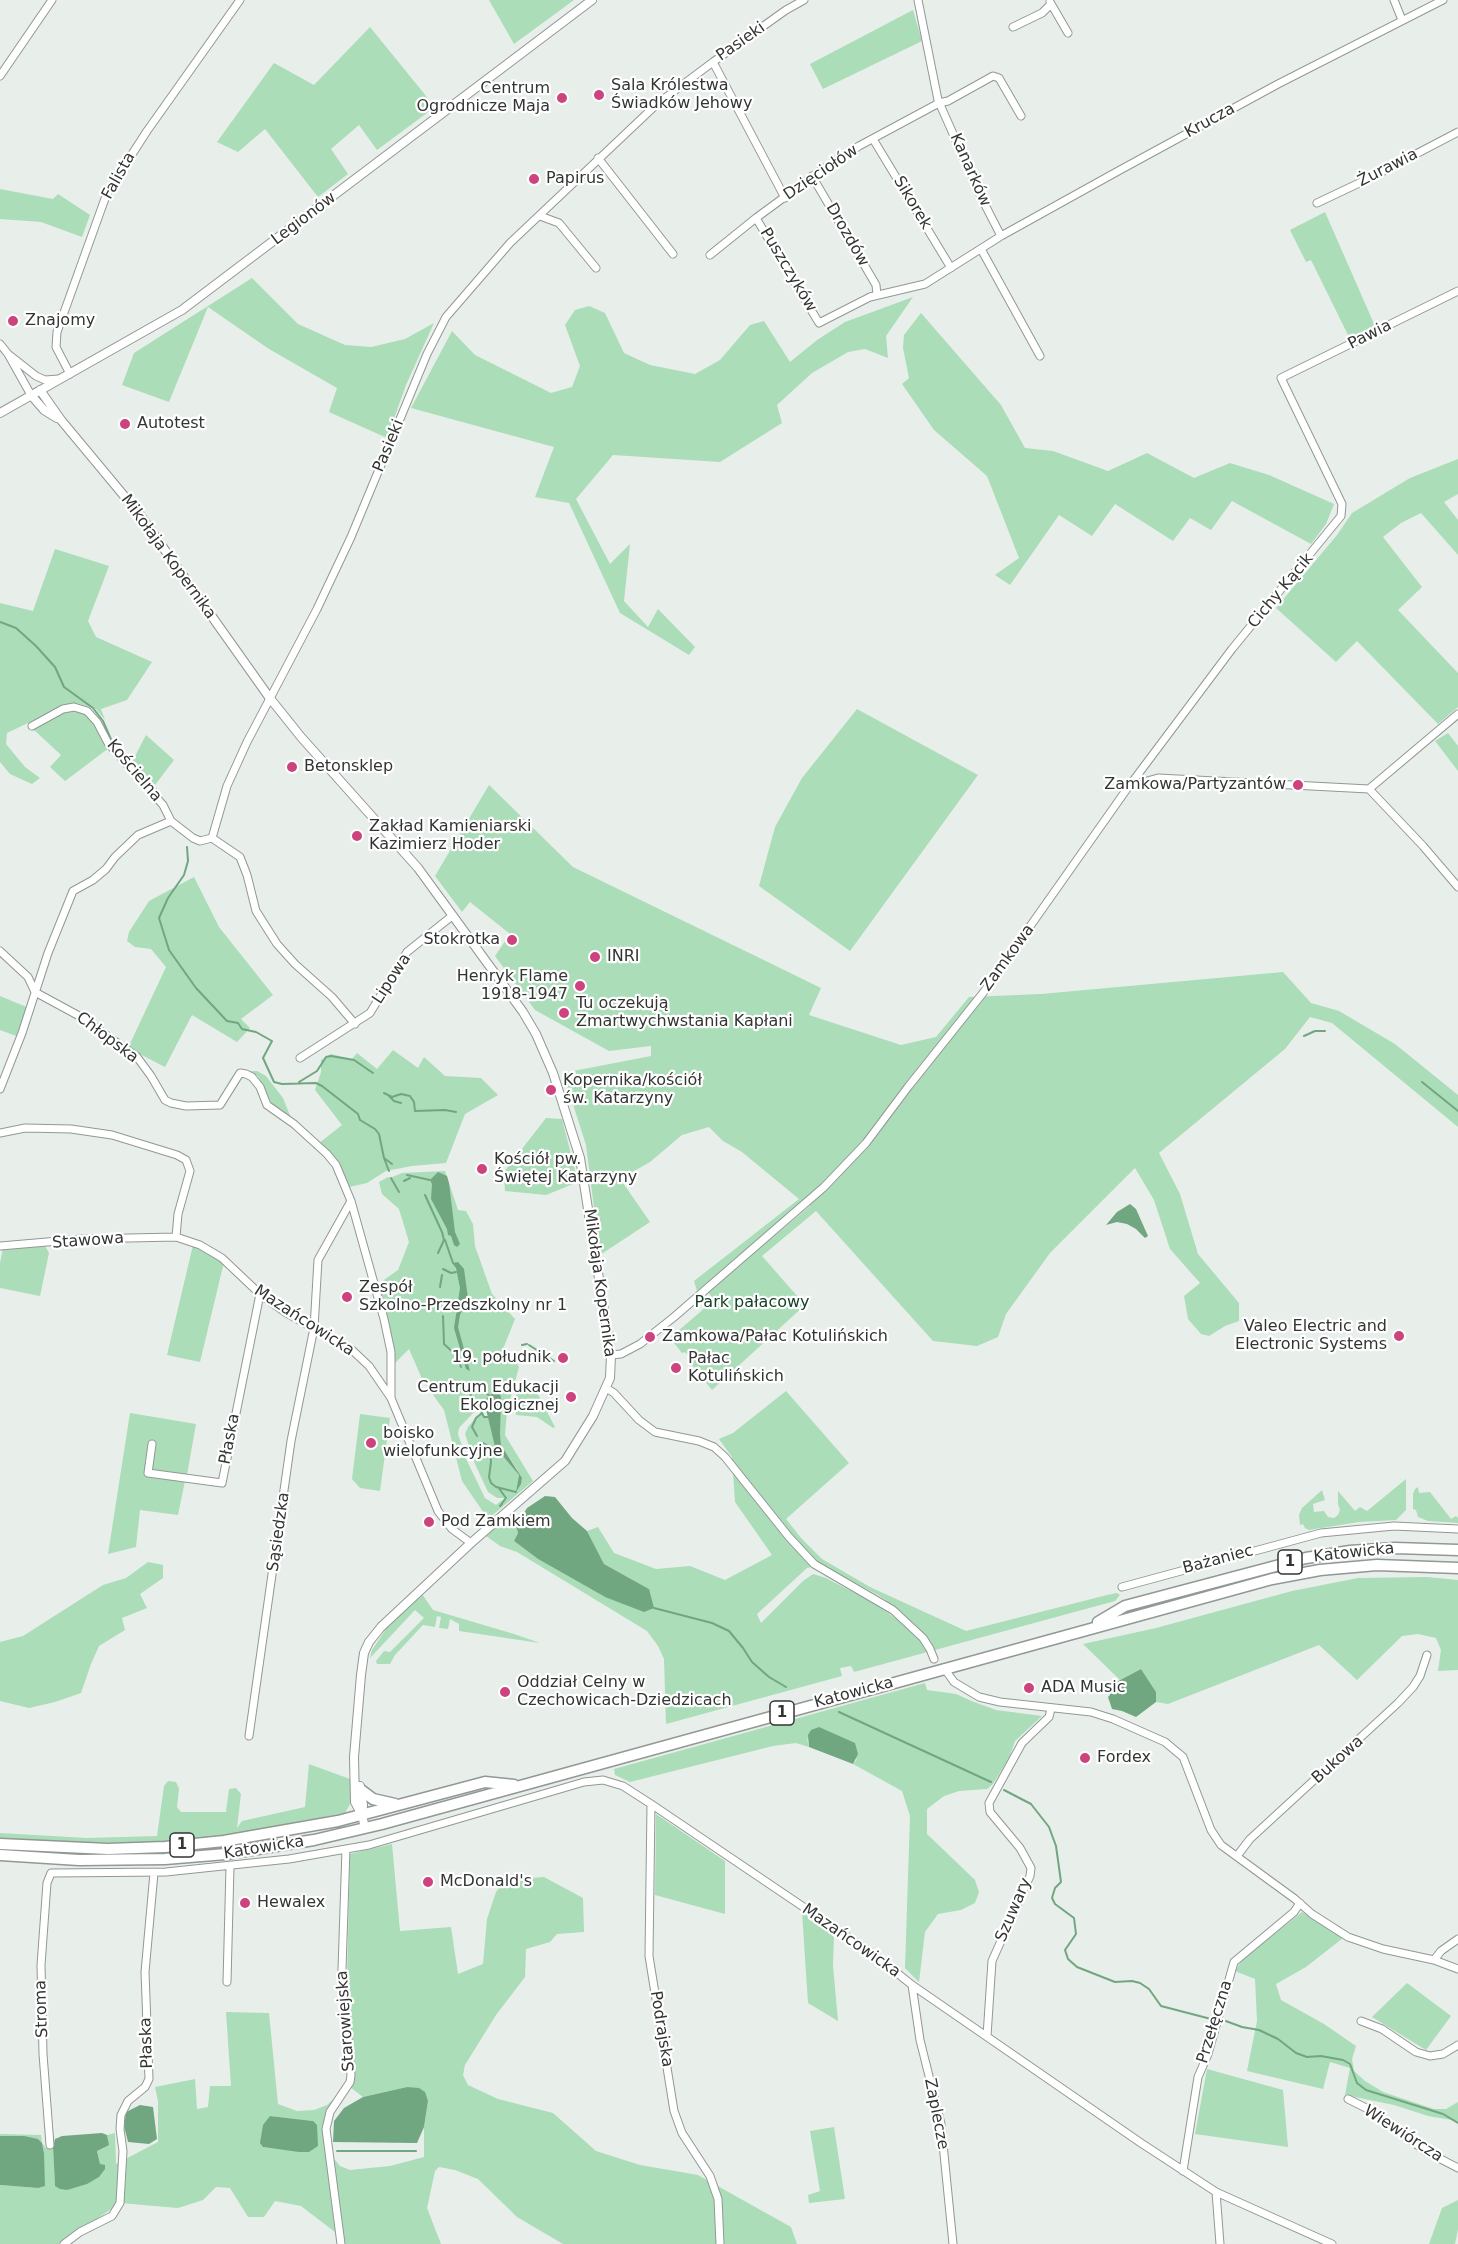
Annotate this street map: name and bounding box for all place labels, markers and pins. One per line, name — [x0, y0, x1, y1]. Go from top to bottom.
place label: Sala Królestwa Świadków Jehowy — [611, 76, 752, 114]
place label: Centrum Ogrodnicze Maja — [417, 79, 550, 117]
marker: Sala Królestwa Świadków Jehowy — [592, 88, 606, 102]
marker: Centrum Ogrodnicze Maja — [555, 91, 569, 105]
place label: Papirus — [546, 169, 604, 189]
marker: Papirus — [527, 172, 541, 186]
place label: Znajomy — [25, 311, 95, 331]
marker: Znajomy — [6, 314, 20, 328]
place label: Autotest — [137, 414, 205, 434]
marker: Autotest — [118, 417, 132, 431]
place label: Betonsklep — [304, 757, 393, 777]
marker: Betonsklep — [285, 760, 299, 774]
place label: Zamkowa/Partyzantów — [1104, 775, 1286, 795]
marker: Zamkowa/Partyzantów — [1291, 778, 1305, 792]
place label: Zakład Kamieniarski Kazimierz Hoder — [369, 817, 532, 855]
marker: Zakład Kamieniarski Kazimierz Hoder — [350, 829, 364, 843]
place label: Stokrotka — [423, 930, 500, 950]
marker: Stokrotka — [505, 933, 519, 947]
place label: INRI — [607, 947, 640, 967]
marker: INRI — [588, 950, 602, 964]
place label: Henryk Flame 1918-1947 — [457, 967, 568, 1005]
marker: Henryk Flame 1918-1947 — [573, 979, 587, 993]
place label: Tu oczekują Zmartwychwstania Kapłani — [576, 994, 793, 1032]
marker: Tu oczekują Zmartwychwstania Kapłani — [557, 1006, 571, 1020]
place label: Kopernika/kościół św. Katarzyny — [563, 1071, 702, 1109]
marker: Kopernika/kościół św. Katarzyny — [544, 1083, 558, 1097]
place label: Kościół pw. Świętej Katarzyny — [494, 1150, 637, 1188]
marker: Kościół pw. Świętej Katarzyny — [475, 1162, 489, 1176]
place label: Zespół Szkolno-Przedszkolny nr 1 — [359, 1278, 567, 1316]
marker: Zespół Szkolno-Przedszkolny nr 1 — [340, 1290, 354, 1304]
place label: Valeo Electric and Electronic Systems — [1235, 1317, 1387, 1355]
place label: Zamkowa/Pałac Kotulińskich — [662, 1327, 888, 1347]
marker: Valeo Electric and Electronic Systems — [1392, 1329, 1406, 1343]
marker: Zamkowa/Pałac Kotulińskich — [643, 1330, 657, 1344]
place label: 19. południk — [452, 1348, 551, 1368]
place label: Pałac Kotulińskich — [688, 1349, 784, 1387]
marker: 19. południk — [556, 1351, 570, 1365]
marker: Pałac Kotulińskich — [669, 1361, 683, 1375]
place label: Centrum Edukacji Ekologicznej — [417, 1378, 559, 1416]
marker: Centrum Edukacji Ekologicznej — [564, 1390, 578, 1404]
place label: boisko wielofunkcyjne — [383, 1424, 502, 1462]
marker: boisko wielofunkcyjne — [364, 1436, 378, 1450]
place label: Pod Zamkiem — [441, 1512, 551, 1532]
marker: Pod Zamkiem — [422, 1515, 436, 1529]
place label: Oddział Celny w Czechowicach-Dziedzicach — [517, 1673, 732, 1711]
place label: ADA Music — [1041, 1678, 1126, 1698]
marker: ADA Music — [1022, 1681, 1036, 1695]
marker: Oddział Celny w Czechowicach-Dziedzicach — [498, 1685, 512, 1699]
place label: Fordex — [1097, 1748, 1151, 1768]
marker: Fordex — [1078, 1751, 1092, 1765]
place label: McDonald's — [440, 1872, 532, 1892]
marker: McDonald's — [421, 1875, 435, 1889]
place label: Hewalex — [257, 1893, 325, 1913]
marker: Hewalex — [238, 1896, 252, 1910]

